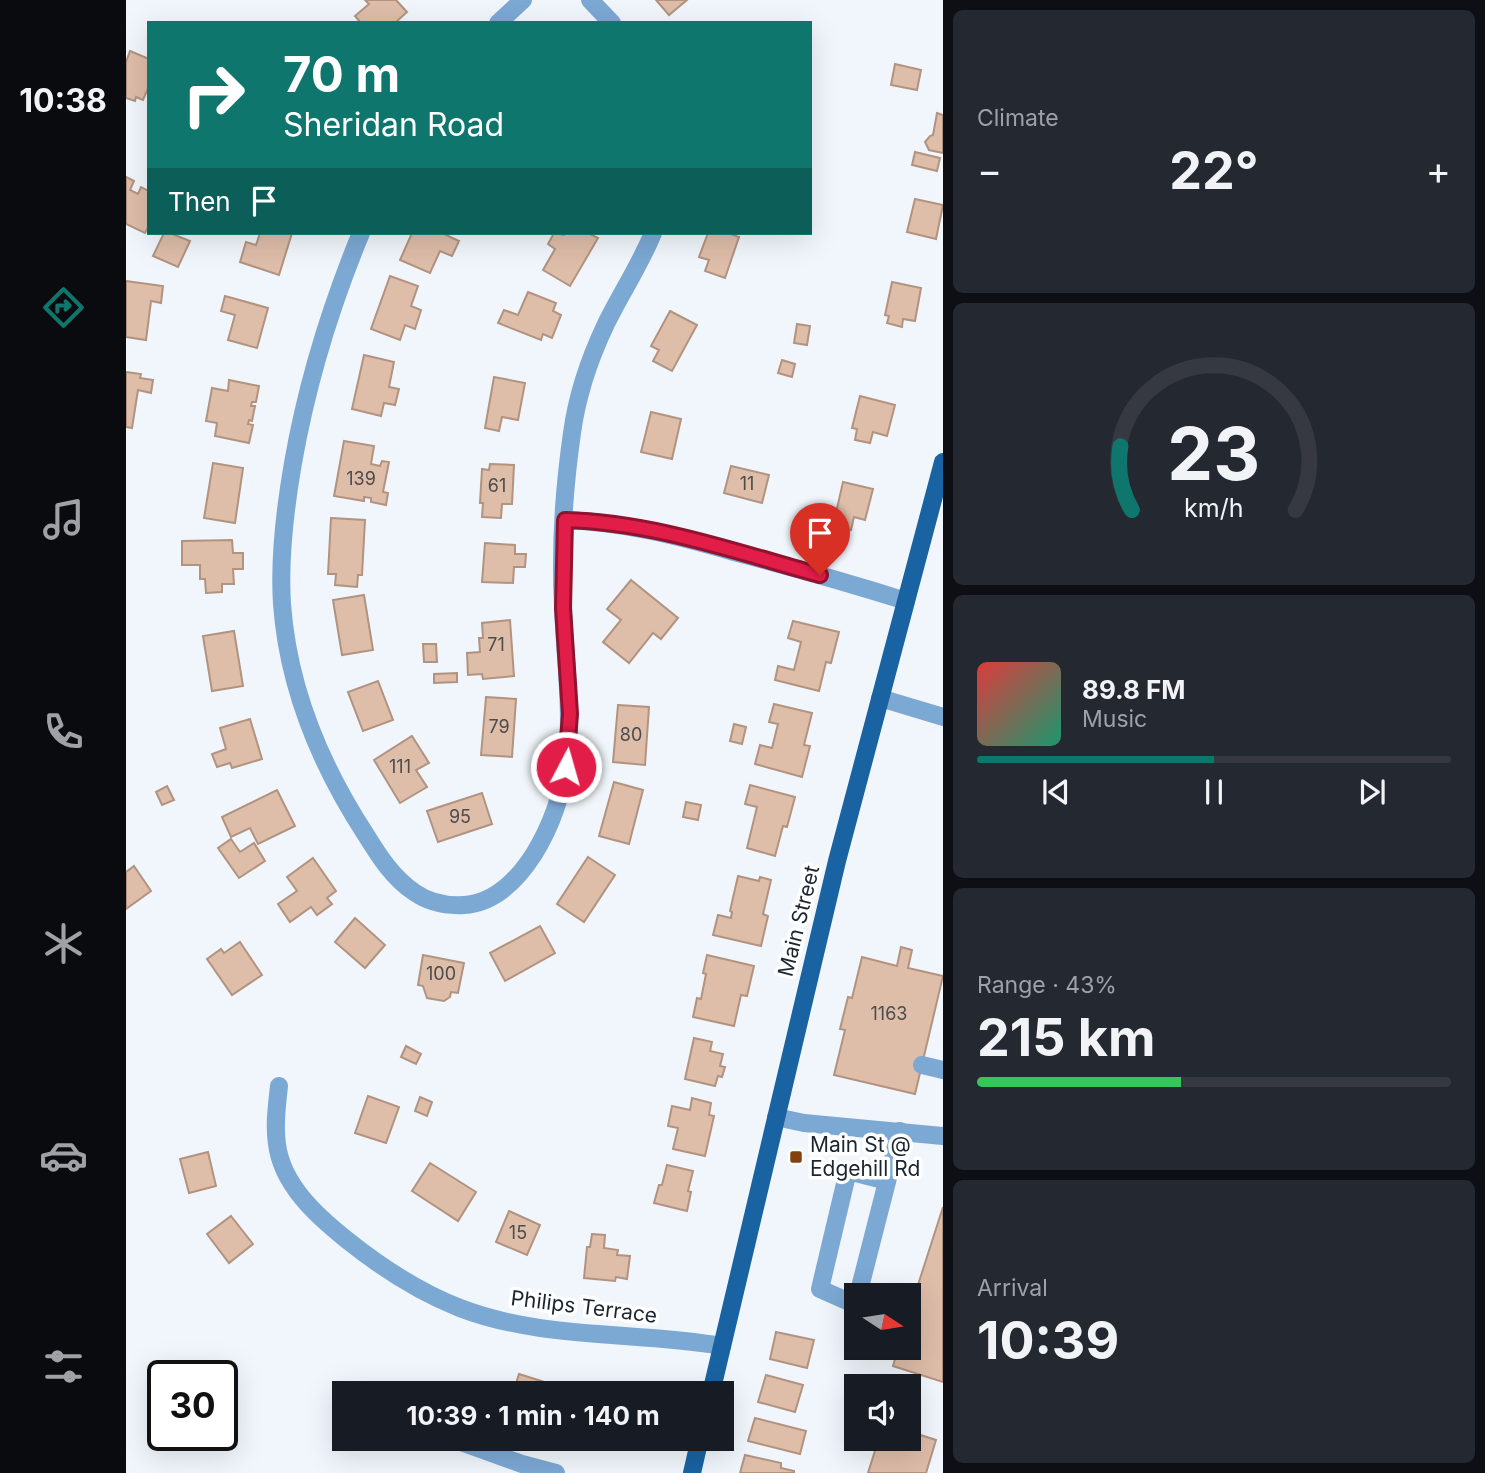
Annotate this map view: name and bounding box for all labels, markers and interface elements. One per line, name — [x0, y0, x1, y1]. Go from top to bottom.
text: 70 m — [283, 45, 400, 104]
icon: right — [168, 49, 259, 140]
text: 10:38 — [19, 81, 107, 120]
text: Climate — [977, 104, 1059, 132]
text: Sheridan Road — [283, 105, 504, 144]
text: 22° — [1169, 139, 1259, 202]
text: − — [977, 147, 1002, 193]
text: + — [1426, 147, 1451, 193]
icon: arrive — [245, 182, 283, 220]
text: Then — [168, 186, 231, 217]
icon: directions — [39, 283, 88, 332]
text: 23 — [1168, 409, 1260, 498]
house number: 139 — [346, 468, 376, 489]
house number: 11 — [740, 473, 754, 494]
house number: 61 — [488, 475, 506, 496]
text: km/h — [1184, 493, 1244, 523]
icon: music — [39, 495, 88, 544]
pin — [790, 503, 850, 575]
icon: arrive — [801, 514, 839, 552]
house number: 71 — [487, 634, 505, 655]
text: 89.8 FM — [1082, 674, 1186, 705]
text: Music — [1082, 705, 1147, 733]
icon: phone — [39, 707, 88, 756]
house number: 79 — [488, 716, 510, 737]
house number: 80 — [620, 724, 642, 745]
position arrow — [529, 730, 603, 804]
house number: 111 — [389, 756, 411, 777]
icon: previous — [1037, 773, 1075, 811]
icon: pause — [1195, 773, 1233, 811]
icon: next — [1353, 773, 1391, 811]
house number: 95 — [449, 806, 471, 827]
street label: Main Street — [773, 863, 824, 979]
icon: climate — [39, 919, 88, 968]
house number: 100 — [426, 963, 456, 984]
text: Range · 43% — [977, 971, 1117, 999]
house number: 1163 — [871, 1003, 907, 1024]
text: 215 km — [977, 1006, 1155, 1069]
icon: car — [39, 1131, 88, 1180]
place label: Main St @ Edgehill Rd — [810, 1132, 920, 1181]
marker: Main St @ Edgehill Rd — [788, 1149, 804, 1165]
house number: 15 — [509, 1222, 527, 1243]
text: Arrival — [977, 1274, 1048, 1302]
north arrow — [844, 1283, 920, 1360]
map controls — [844, 1283, 921, 1451]
street label: Philips Terrace — [509, 1285, 659, 1328]
text: 10:39 — [977, 1309, 1119, 1372]
icon: filters — [39, 1342, 88, 1391]
speed limit sign: 30 — [147, 1360, 238, 1451]
button: sound — [844, 1374, 921, 1451]
text: 10:39 · 1 min · 140 m — [406, 1400, 660, 1431]

